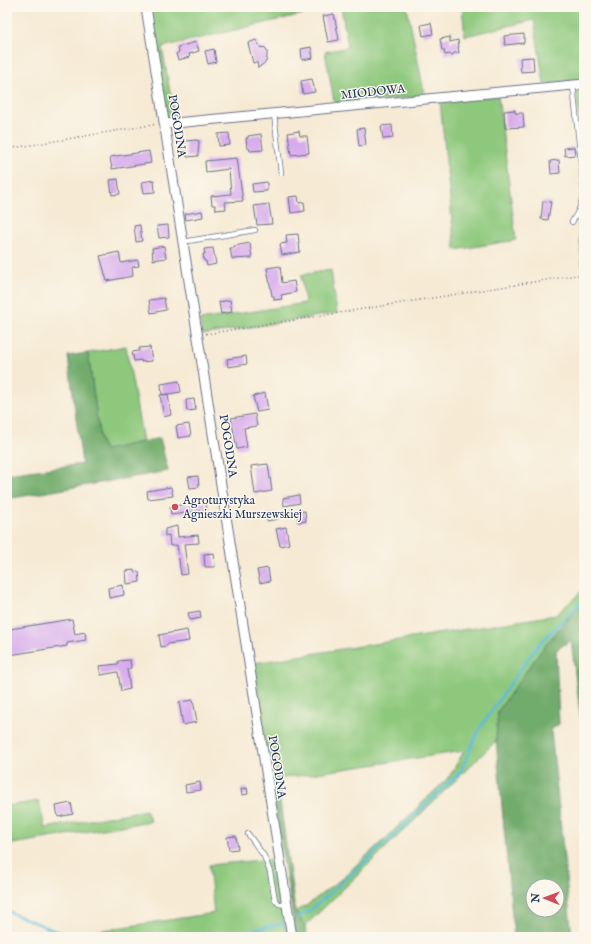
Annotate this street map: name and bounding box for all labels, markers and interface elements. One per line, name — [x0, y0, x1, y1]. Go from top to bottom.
street label: MIODOWA — [340, 81, 407, 103]
street label: POGODNA — [165, 93, 190, 160]
street label: POGODNA — [216, 413, 241, 480]
place label: Agroturystyka Agnieszki Murszewskiej — [182, 493, 302, 522]
marker: Agroturystyka Agnieszki Murszewskiej — [170, 502, 180, 512]
street label: POGODNA — [265, 734, 290, 801]
north arrow — [525, 878, 565, 918]
text: N — [529, 892, 543, 904]

